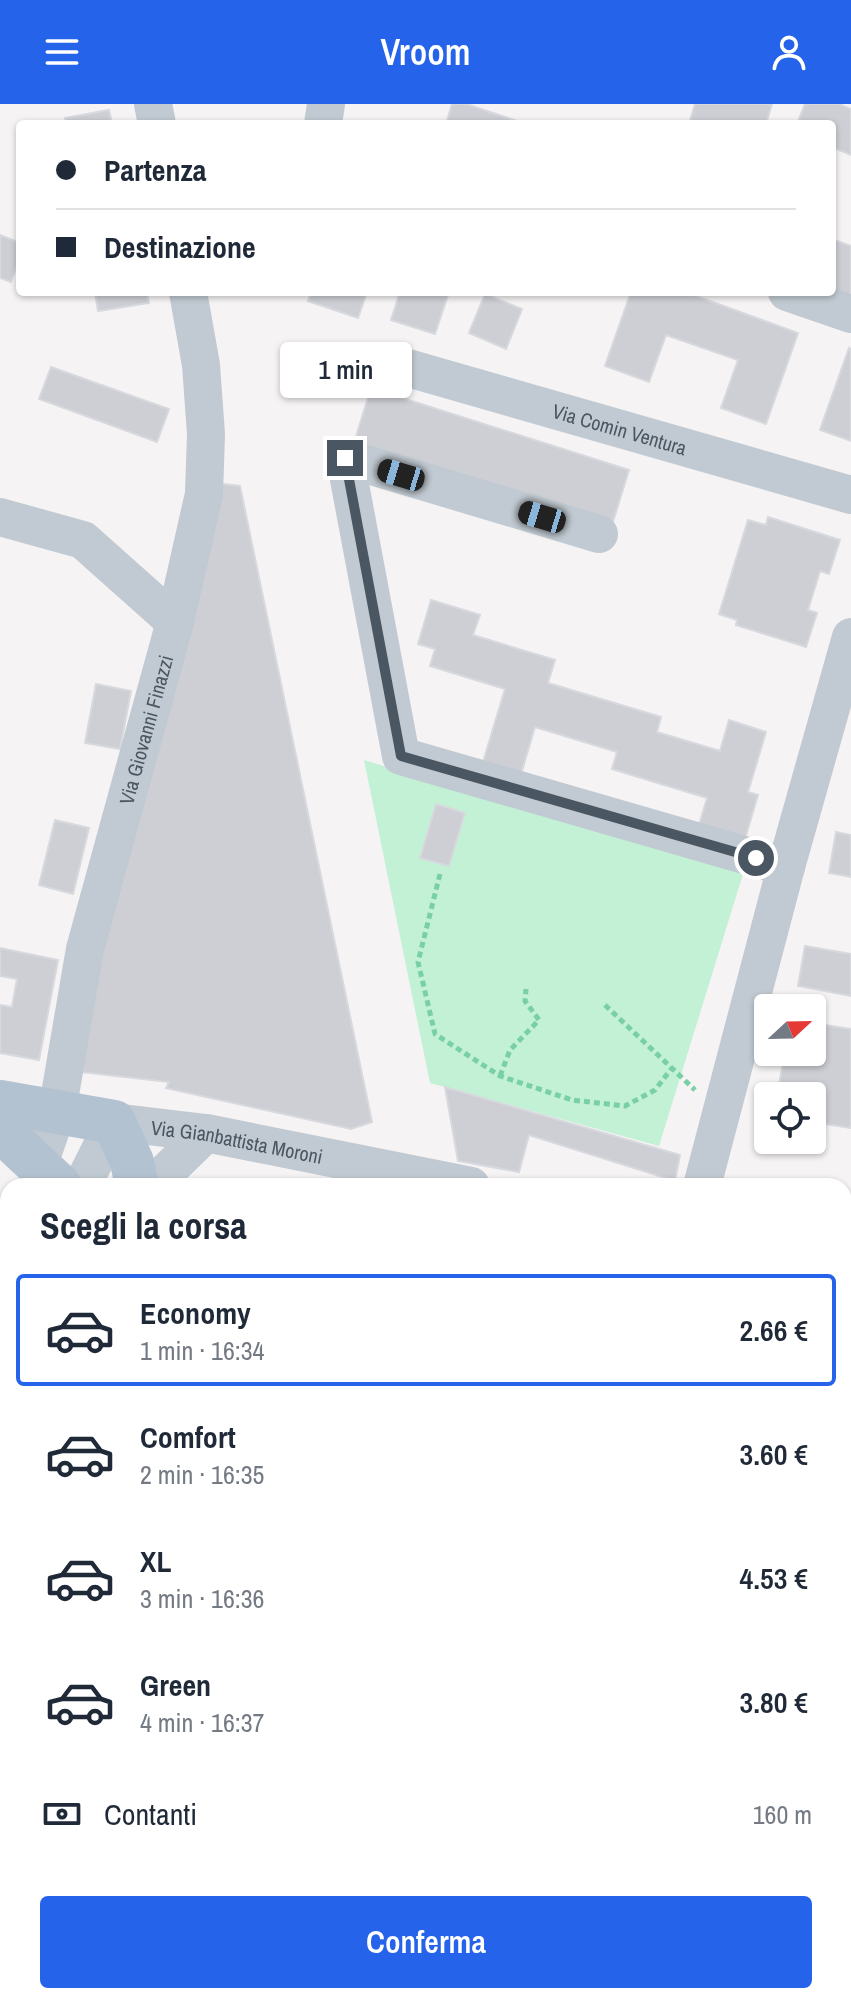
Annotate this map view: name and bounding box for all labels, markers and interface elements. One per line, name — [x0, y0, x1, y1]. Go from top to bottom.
text: Vroom — [381, 28, 470, 76]
icon: menu — [40, 30, 84, 74]
icon: person — [767, 30, 811, 74]
text: Partenza — [104, 150, 207, 190]
text: Destinazione — [104, 227, 256, 267]
callout: 1 min — [279, 342, 411, 398]
text: 1 min — [319, 352, 373, 387]
street label: Via Comin Ventura — [549, 397, 690, 461]
route end — [327, 440, 363, 476]
car — [375, 457, 427, 493]
car — [516, 499, 568, 535]
street label: Via Giovanni Finazzi — [112, 652, 179, 807]
route start — [738, 840, 774, 876]
north arrow — [754, 994, 826, 1066]
map controls — [754, 994, 826, 1154]
button: locate — [754, 1082, 826, 1154]
street label: Via Gianbattista Moroni — [150, 1113, 325, 1170]
text: Scegli la corsa — [40, 1202, 247, 1250]
text: Economy — [140, 1293, 251, 1333]
icon: car — [44, 1294, 116, 1366]
text: 2.66 € — [740, 1310, 808, 1350]
text: 1 min · 16:34 — [140, 1333, 264, 1368]
text: Comfort — [140, 1417, 236, 1457]
icon: car — [44, 1418, 116, 1490]
text: 3.60 € — [740, 1434, 808, 1474]
text: 2 min · 16:35 — [140, 1457, 264, 1492]
text: XL — [140, 1541, 171, 1581]
icon: car — [44, 1542, 116, 1614]
text: 4.53 € — [740, 1558, 808, 1598]
text: 3 min · 16:36 — [140, 1581, 264, 1616]
text: Green — [140, 1665, 211, 1705]
icon: car — [44, 1666, 116, 1738]
text: 3.80 € — [740, 1682, 808, 1722]
text: 4 min · 16:37 — [140, 1705, 264, 1740]
icon: cash — [40, 1792, 84, 1836]
text: Contanti — [104, 1794, 197, 1834]
text: 160 m — [753, 1797, 812, 1832]
button: Conferma — [40, 1896, 812, 1988]

